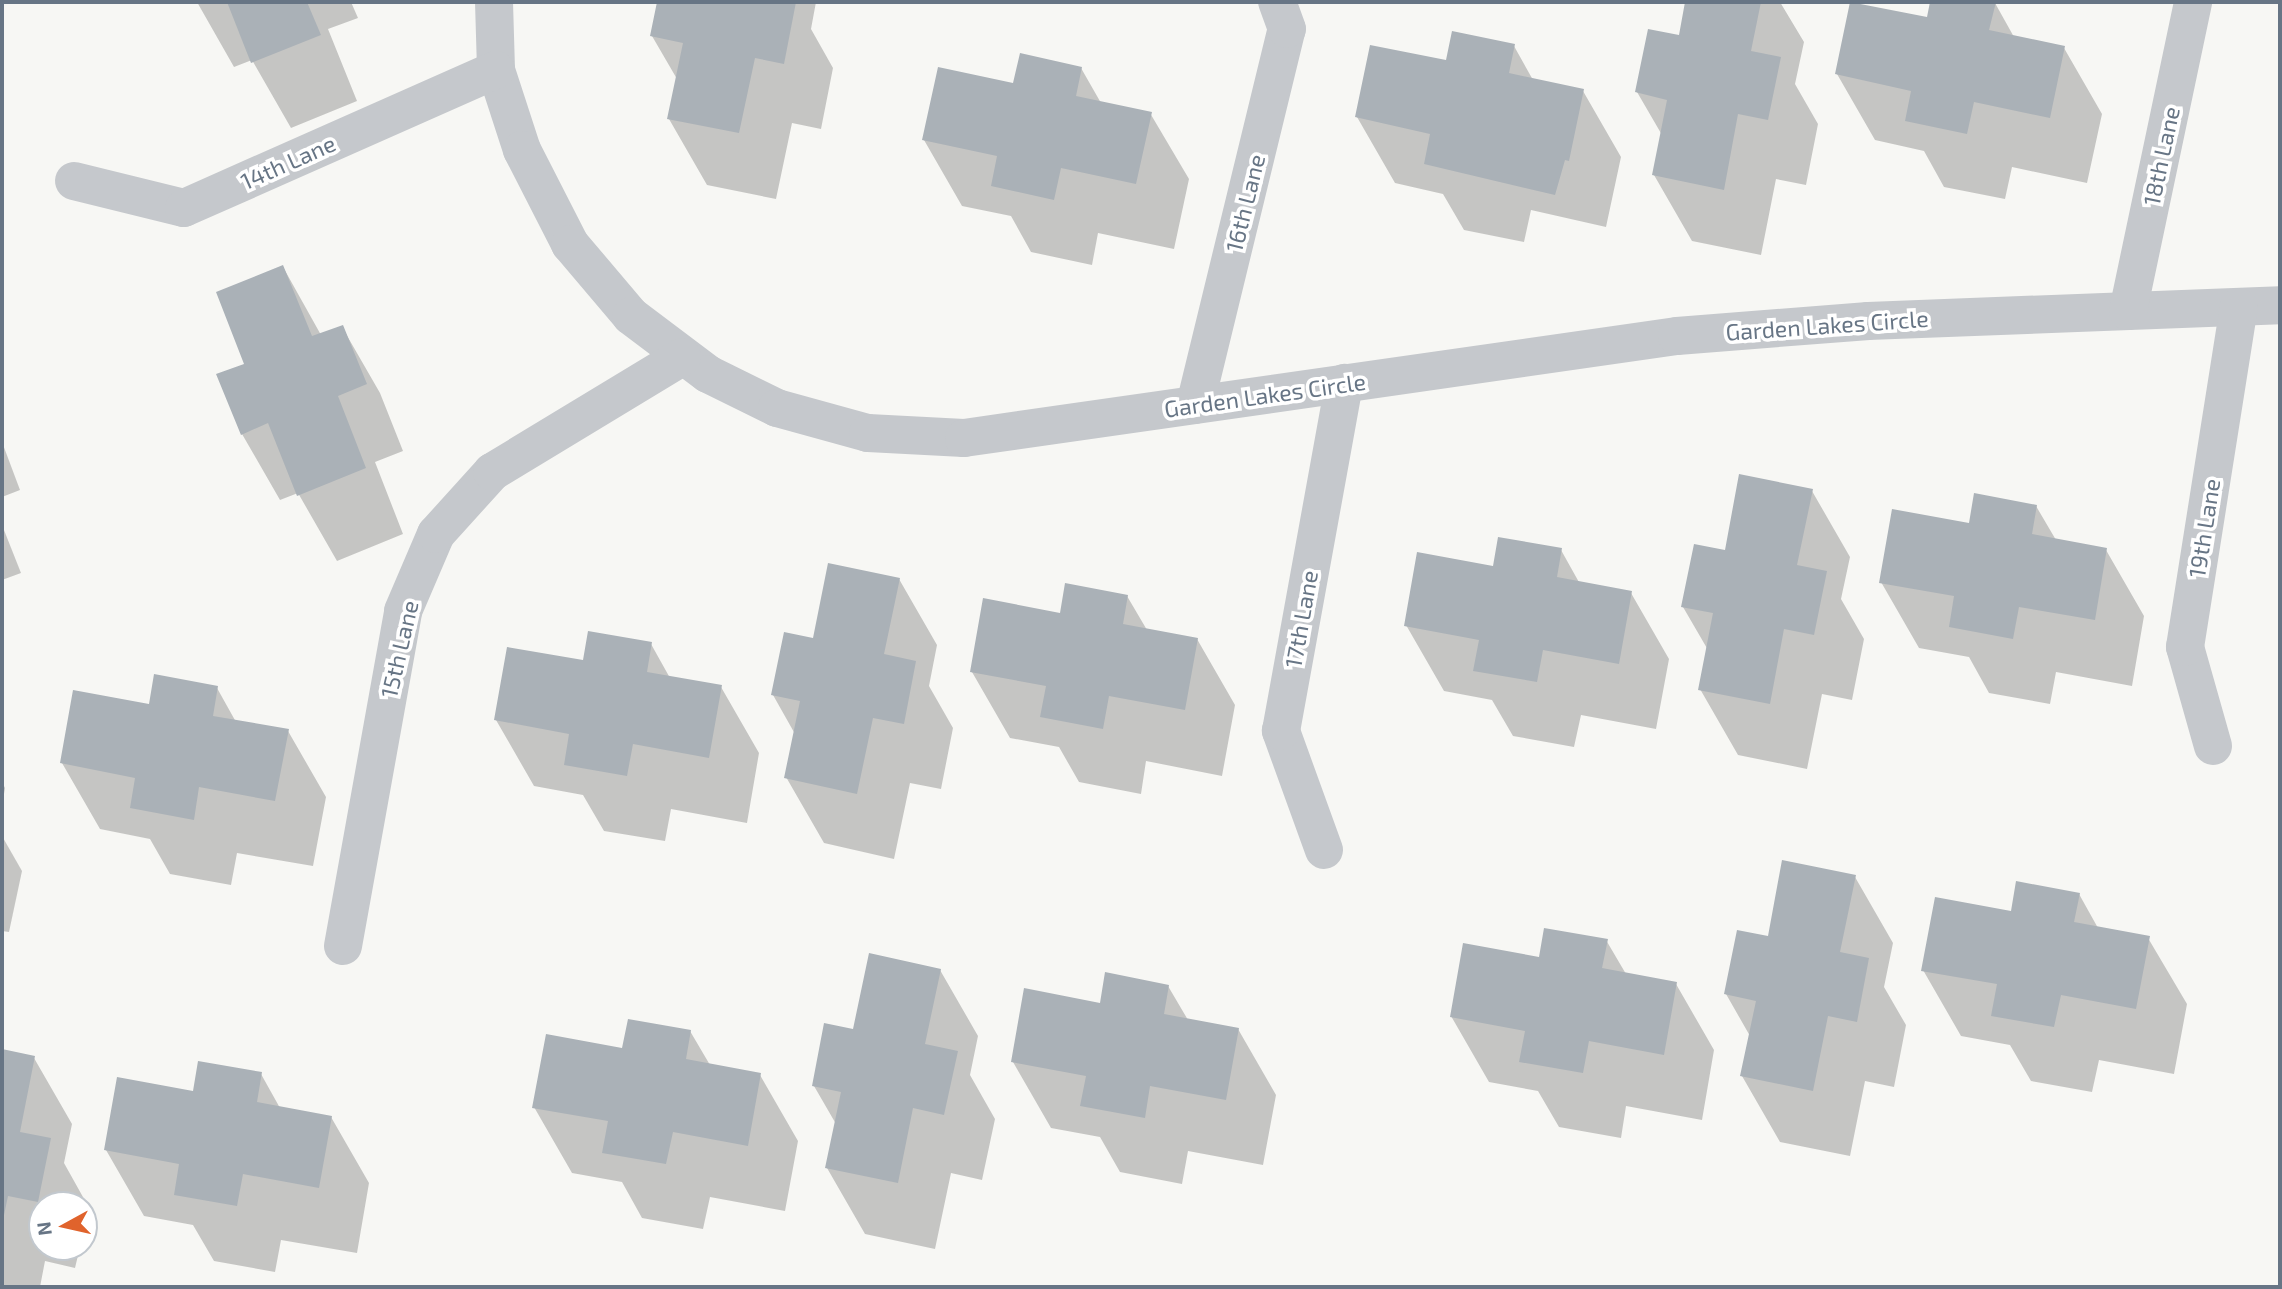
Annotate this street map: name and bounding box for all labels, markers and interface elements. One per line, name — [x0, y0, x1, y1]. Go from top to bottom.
street label: 18th Lane — [2137, 104, 2185, 208]
street label: 14th Lane — [236, 129, 340, 195]
street label: 16th Lane — [1220, 151, 1270, 255]
street label: Garden Lakes Circle — [1725, 304, 1929, 346]
street label: Garden Lakes Circle — [1162, 367, 1368, 423]
street label: 19th Lane — [2183, 477, 2225, 579]
street label: 17th Lane — [1279, 568, 1323, 670]
street label: 15th Lane — [374, 598, 424, 700]
north arrow — [28, 1191, 98, 1261]
text: N — [31, 1220, 56, 1237]

